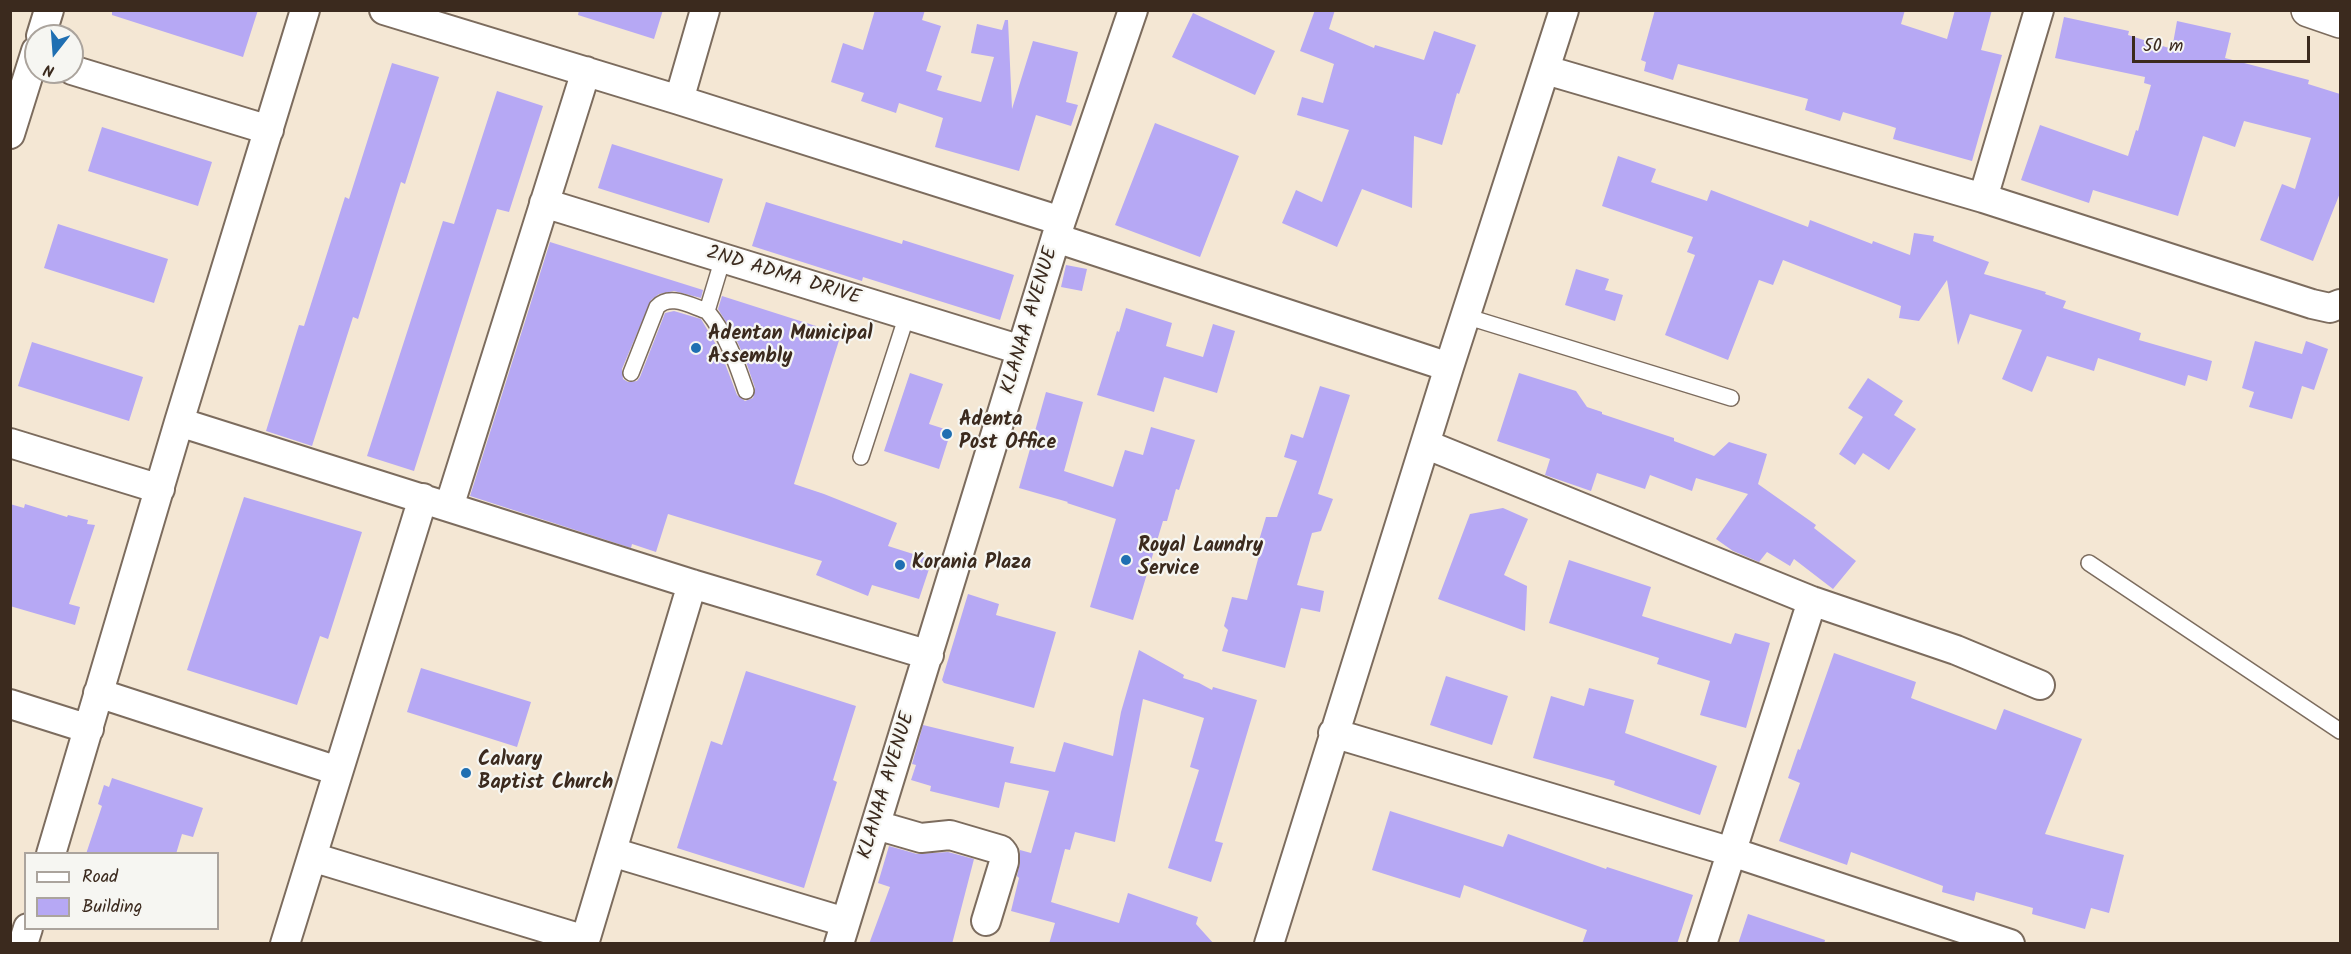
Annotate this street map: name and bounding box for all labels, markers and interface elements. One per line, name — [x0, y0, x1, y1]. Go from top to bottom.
north arrow — [24, 24, 84, 84]
scale bar — [2135, 24, 2314, 62]
text: 50 m — [2143, 32, 2183, 61]
text: N — [41, 56, 58, 83]
street label: 2ND ADMA DRIVE — [703, 242, 863, 312]
street label: KLANAA AVENUE — [997, 245, 1065, 397]
place label: Adentan Municipal Assembly — [708, 324, 873, 371]
marker: Adentan Municipal Assembly — [689, 341, 703, 355]
place label: Adenta Post Office — [959, 410, 1056, 457]
marker: Adenta Post Office — [940, 427, 954, 441]
place label: Royal Laundry Service — [1138, 536, 1263, 583]
place label: Korania Plaza — [912, 553, 1031, 577]
marker: Royal Laundry Service — [1119, 553, 1133, 567]
marker: Korania Plaza — [893, 558, 907, 572]
street label: KLANAA AVENUE — [854, 710, 922, 862]
place label: Calvary Baptist Church — [478, 750, 613, 797]
marker: Calvary Baptist Church — [459, 766, 473, 780]
legend — [24, 852, 219, 930]
text: Road — [82, 863, 118, 892]
text: Building — [82, 893, 142, 922]

